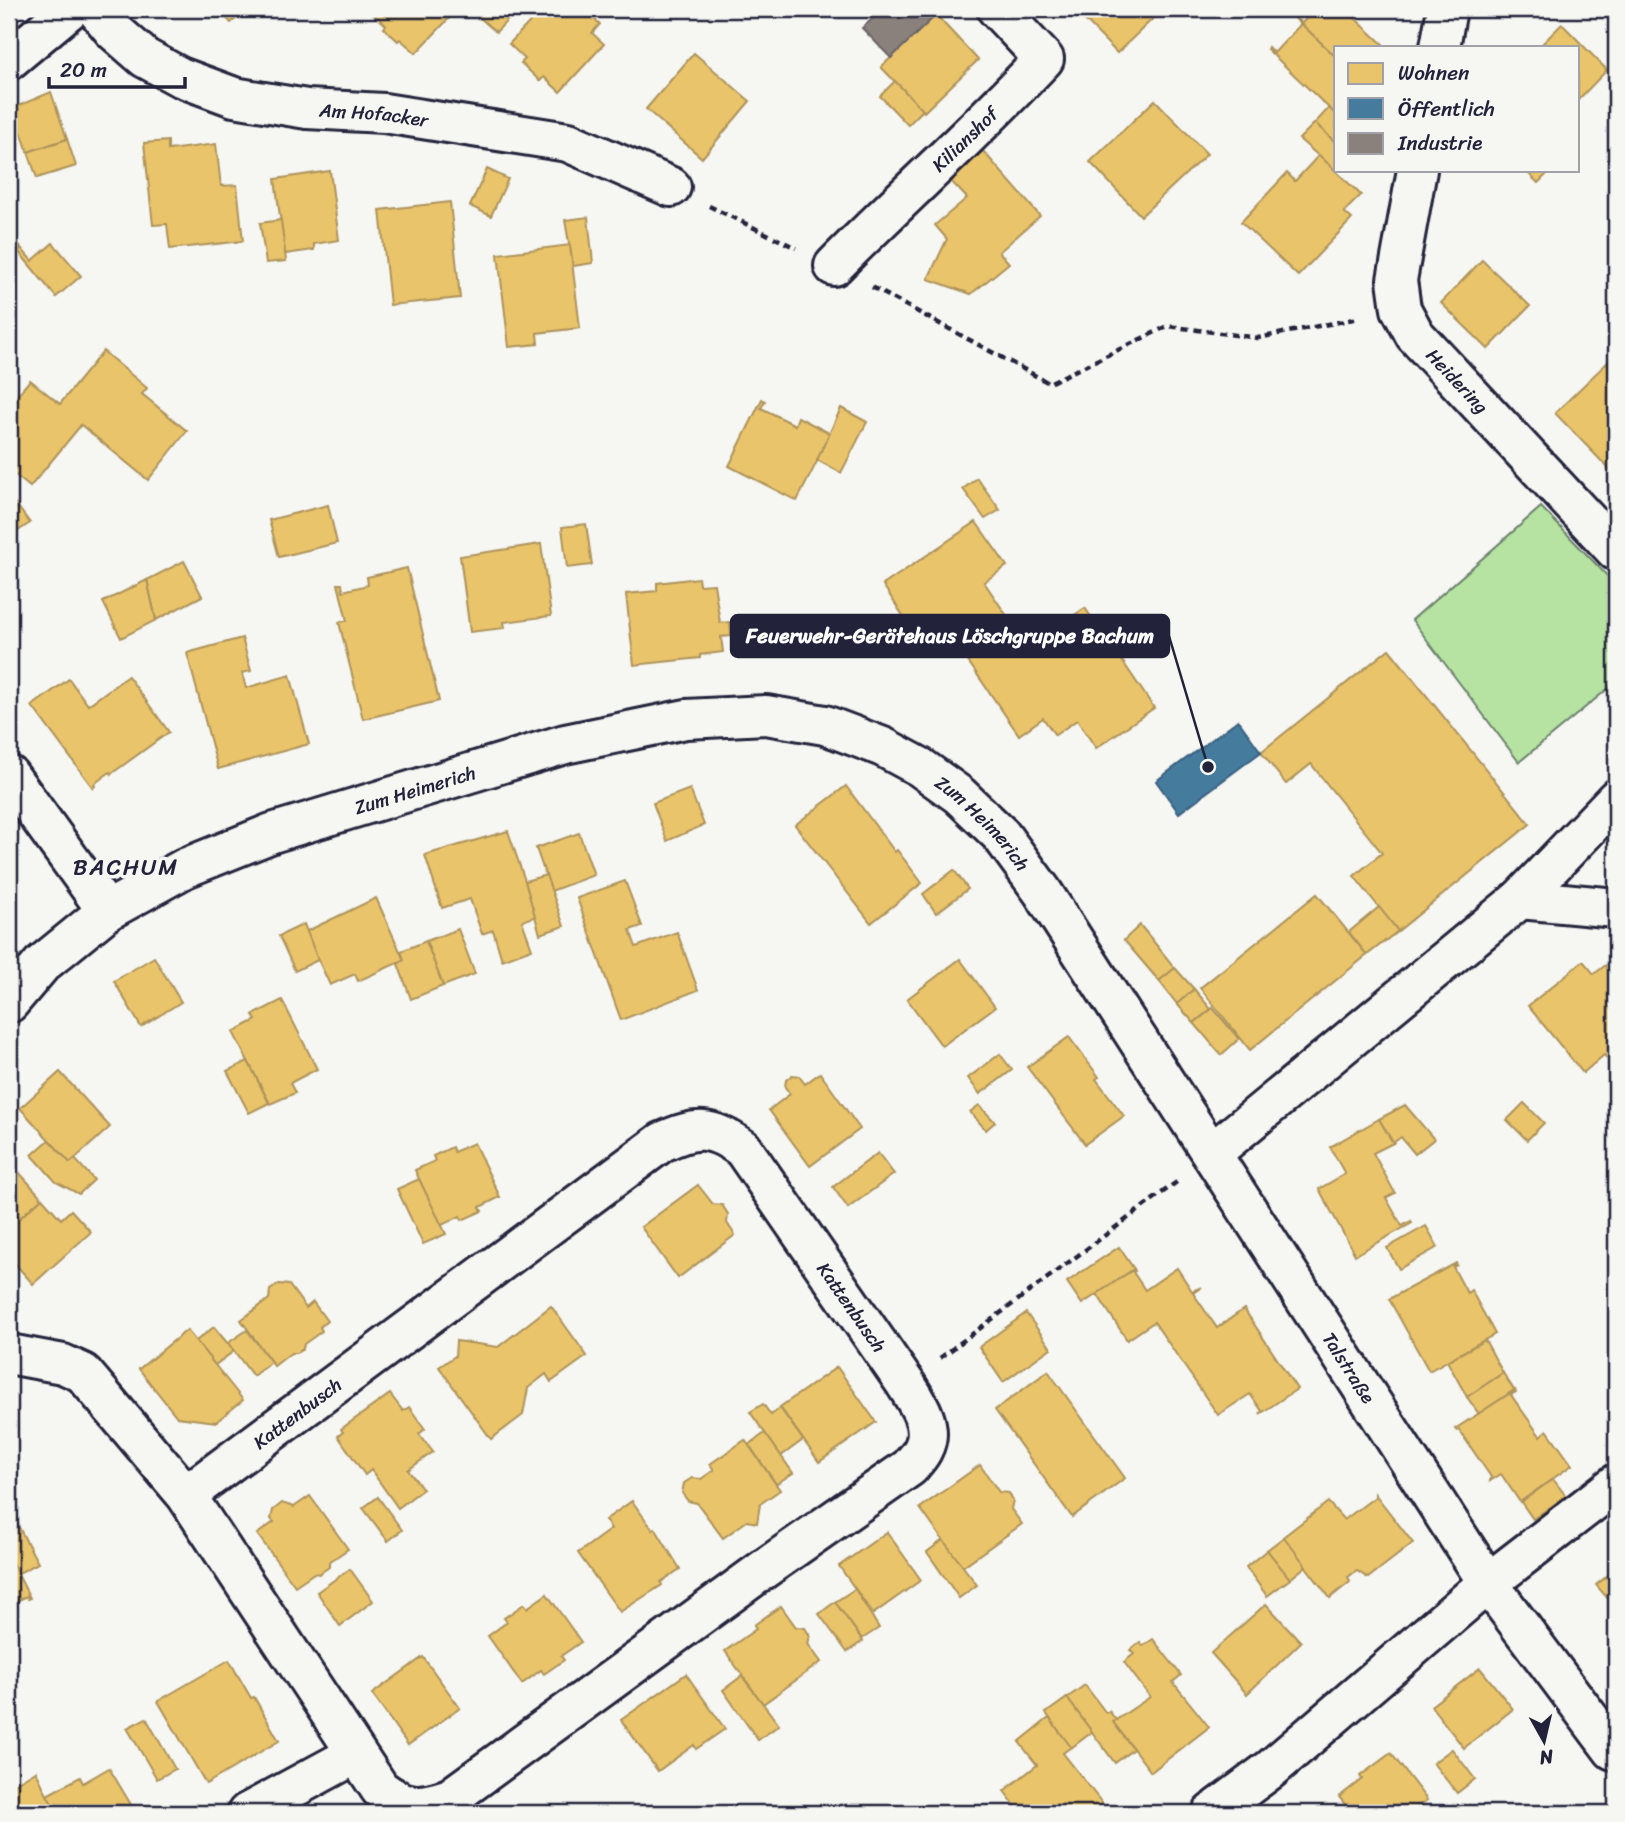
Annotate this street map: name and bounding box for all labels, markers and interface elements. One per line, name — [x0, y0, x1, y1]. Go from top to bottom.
scale bar — [49, 46, 186, 90]
legend — [1334, 46, 1580, 172]
text: 20 m — [60, 51, 107, 89]
text: Wohnen — [1398, 54, 1469, 92]
text: Öffentlich — [1398, 90, 1495, 128]
street label: Am Hofacker — [317, 94, 432, 137]
street label: Kilianshof — [924, 97, 1008, 180]
text: Industrie — [1397, 124, 1482, 162]
street label: Heidering — [1418, 340, 1497, 422]
callout: Feuerwehr-Gerätehaus Löschgruppe Bachum — [731, 615, 1169, 657]
text: Feuerwehr-Gerätehaus Löschgruppe Bachum — [745, 617, 1154, 655]
street label: Zum Heimerich — [350, 756, 480, 824]
street label: Zum Heimerich — [928, 767, 1038, 878]
district label: BACHUM — [73, 847, 179, 888]
street label: Kattenbusch — [808, 1255, 895, 1360]
street label: Talstraße — [1313, 1325, 1384, 1410]
street label: Kattenbusch — [246, 1369, 349, 1458]
north arrow — [1510, 1706, 1580, 1776]
text: N — [1537, 1740, 1556, 1775]

